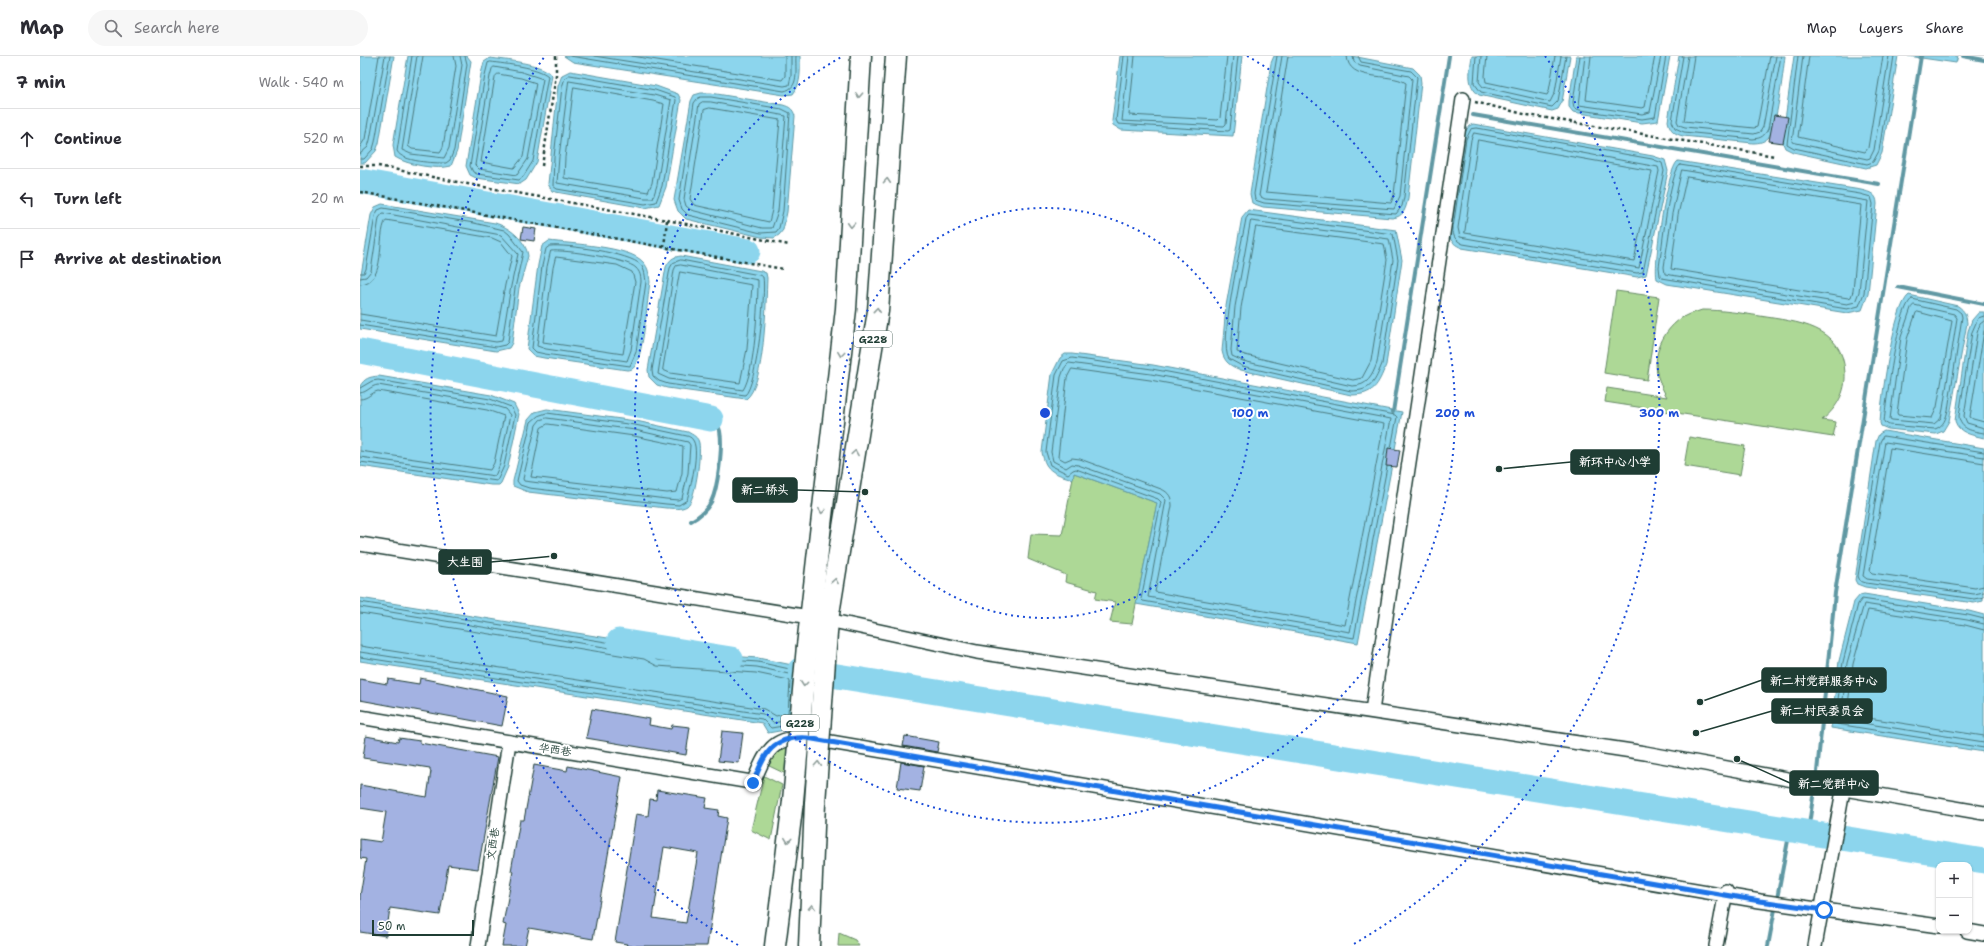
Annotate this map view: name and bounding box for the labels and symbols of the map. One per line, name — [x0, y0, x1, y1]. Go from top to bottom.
one-way arrow — [854, 92, 863, 98]
one-way arrow — [883, 178, 892, 184]
one-way arrow — [847, 222, 855, 228]
one-way arrow — [873, 307, 882, 314]
road number: G228 — [854, 331, 892, 347]
one-way arrow — [837, 351, 846, 357]
text: 100 m — [1232, 405, 1269, 421]
text: 200 m — [1435, 405, 1475, 421]
text: 300 m — [1639, 405, 1679, 421]
centre of rings — [1038, 406, 1052, 420]
one-way arrow — [850, 450, 859, 456]
callout: 新环中心小学 — [1571, 450, 1659, 474]
text: 新环中心小学 — [1579, 454, 1651, 470]
callout: 新二桥头 — [733, 478, 797, 502]
text: 新二桥头 — [741, 482, 789, 498]
one-way arrow — [818, 508, 827, 514]
callout: 大生围 — [439, 550, 491, 574]
text: 大生围 — [447, 554, 483, 570]
one-way arrow — [830, 578, 838, 584]
callout: 新二村党群服务中心 — [1762, 668, 1886, 692]
text: 新二村党群服务中心 — [1770, 673, 1878, 689]
one-way arrow — [799, 681, 808, 687]
callout: 新二村民委员会 — [1772, 699, 1872, 723]
text: 新二村民委员会 — [1780, 703, 1864, 719]
road number: G228 — [781, 715, 819, 731]
street label: 华西巷 — [538, 740, 572, 760]
one-way arrow — [813, 761, 822, 767]
callout: 新二党群中心 — [1790, 771, 1878, 795]
route end — [744, 774, 762, 792]
text: 新二党群中心 — [1798, 776, 1870, 792]
street label: 文西巷 — [483, 827, 503, 861]
one-way arrow — [784, 837, 793, 843]
route start — [1815, 901, 1833, 919]
one-way arrow — [807, 904, 816, 910]
scale bar — [372, 918, 474, 937]

